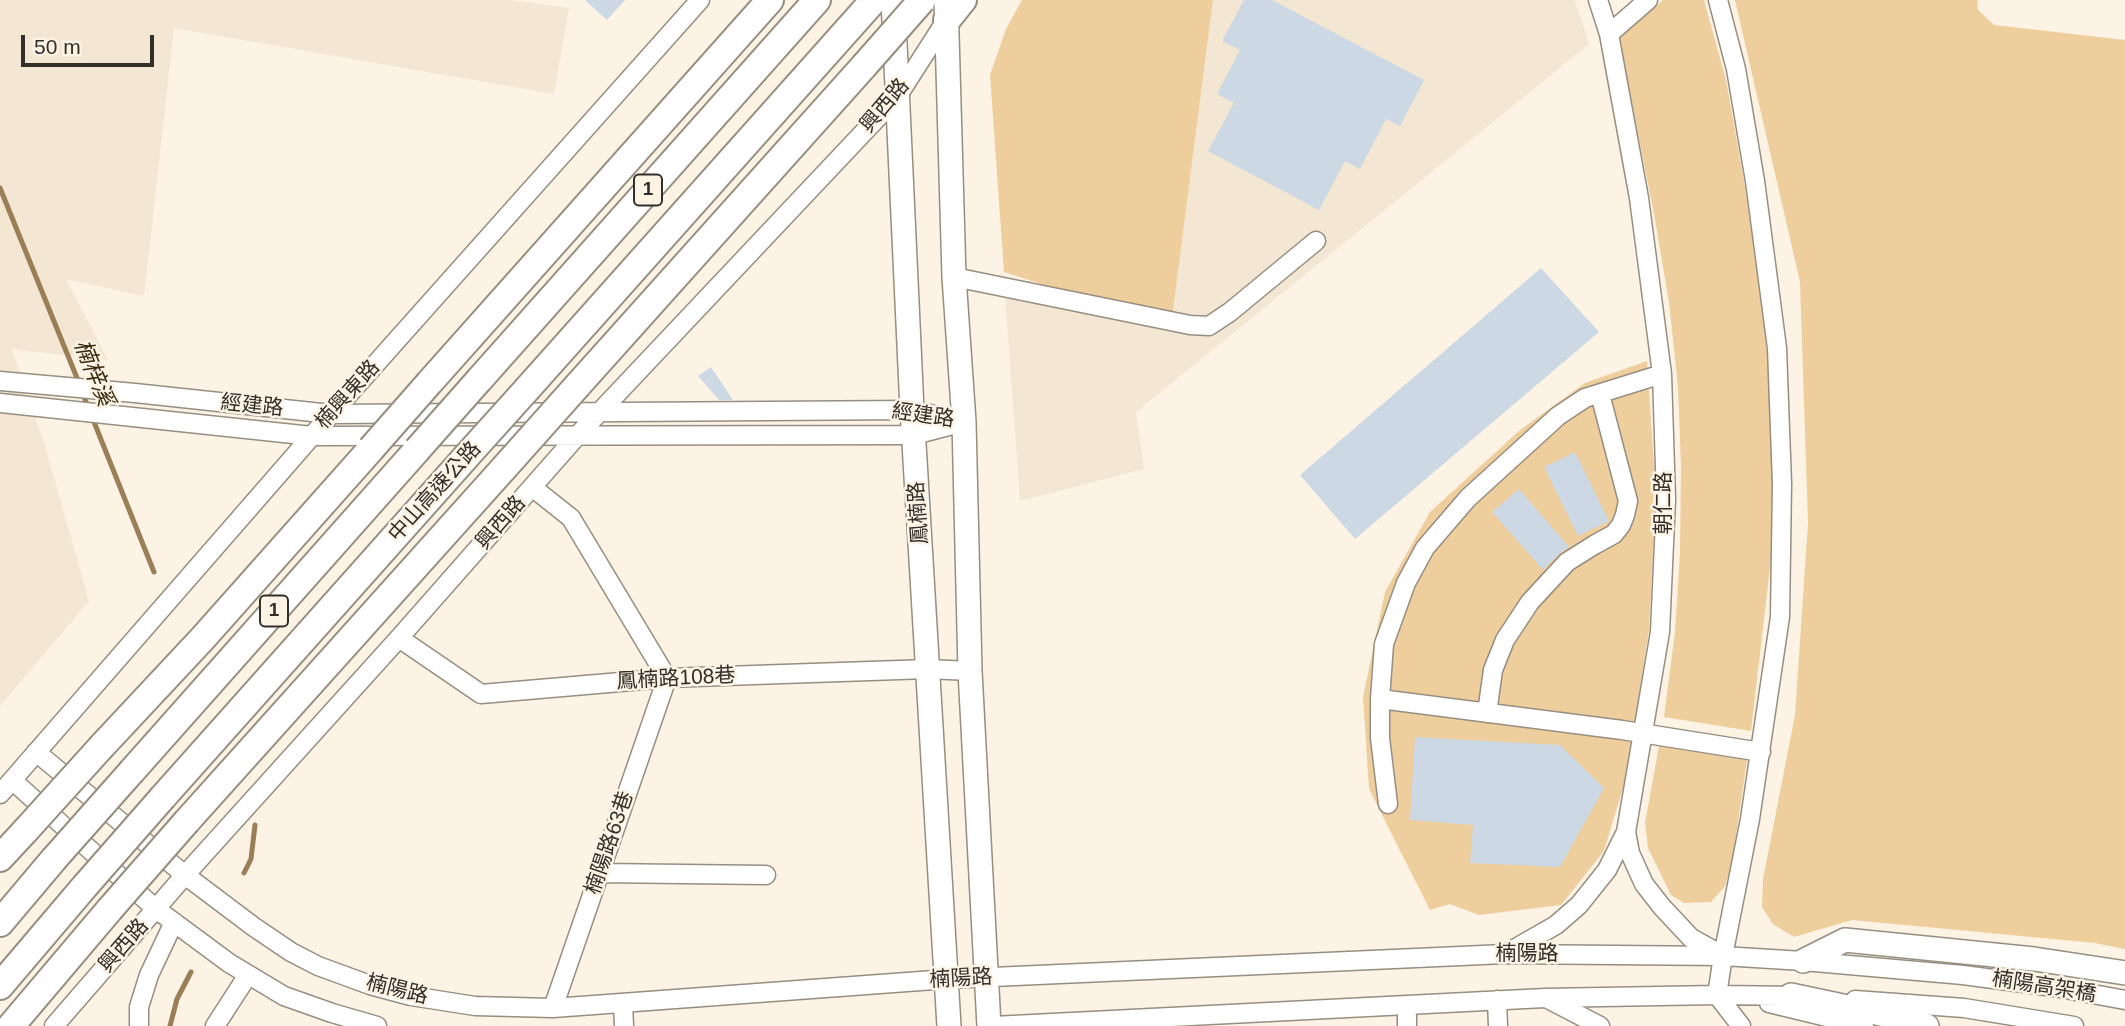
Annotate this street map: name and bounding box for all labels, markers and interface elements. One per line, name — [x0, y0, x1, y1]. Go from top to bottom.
scale bar — [24, 21, 158, 65]
text: 50 m — [34, 35, 81, 58]
street label: 興西路 — [855, 74, 915, 138]
road number: 1 — [634, 174, 662, 206]
water label: 楠梓溪 — [67, 336, 119, 410]
street label: 楠興東路 — [311, 355, 385, 435]
street label: 經建路 — [219, 390, 285, 422]
street label: 經建路 — [890, 399, 956, 433]
street label: 中山高速公路 — [383, 437, 487, 547]
street label: 朝仁路 — [1651, 472, 1677, 534]
street label: 鳳楠路 — [904, 481, 934, 545]
street label: 興西路 — [471, 491, 531, 555]
road number: 1 — [260, 596, 288, 626]
street label: 鳳楠路108巷 — [616, 663, 736, 695]
street label: 楠陽路63巷 — [581, 788, 639, 898]
street label: 興西路 — [94, 914, 154, 978]
street label: 楠陽路 — [1496, 941, 1558, 967]
street label: 楠陽路 — [929, 965, 993, 993]
street label: 楠陽高架橋 — [1990, 966, 2098, 1008]
street label: 楠陽路 — [363, 970, 431, 1010]

